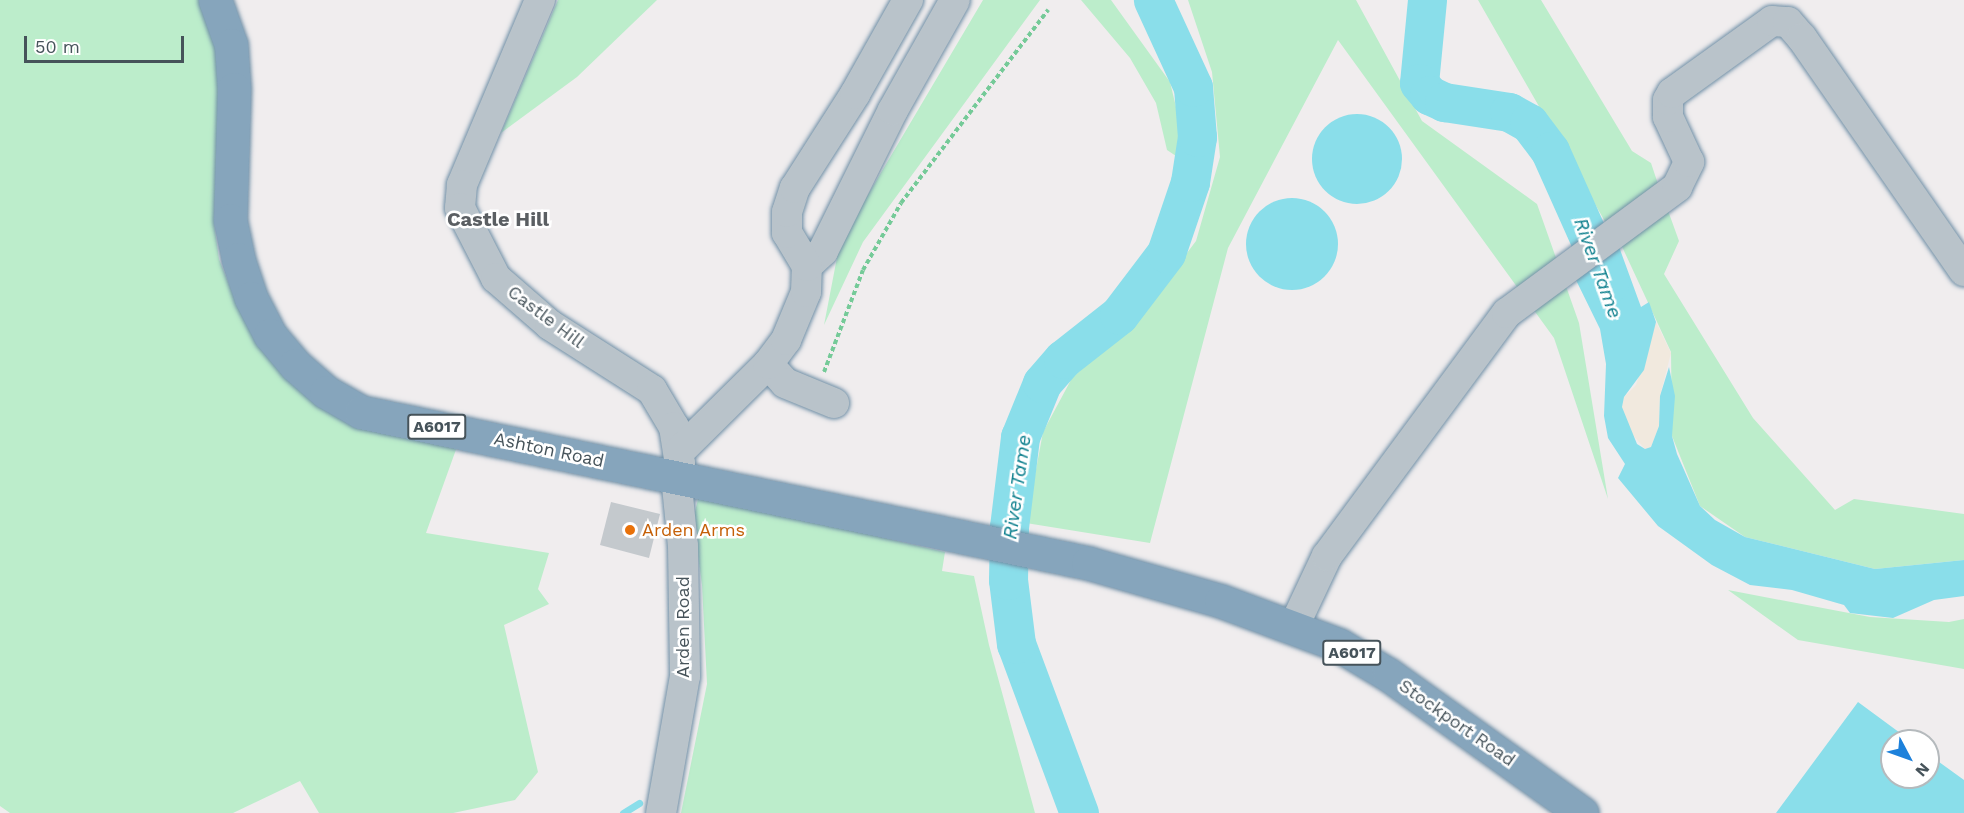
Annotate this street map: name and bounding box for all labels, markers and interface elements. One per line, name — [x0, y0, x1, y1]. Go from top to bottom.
scale bar — [27, 24, 188, 62]
text: 50 m — [35, 36, 80, 57]
district label: Castle Hill — [447, 207, 549, 231]
water label: River Tame — [1569, 214, 1627, 322]
street label: Castle Hill — [503, 281, 589, 353]
road number: A6017 — [407, 414, 467, 440]
street label: Ashton Road — [492, 428, 606, 472]
water label: River Tame — [998, 433, 1036, 541]
place label: Arden Arms — [642, 519, 746, 541]
marker: Arden Arms — [623, 523, 637, 537]
street label: Arden Road — [672, 576, 694, 678]
road number: A6017 — [1322, 640, 1382, 666]
street label: Stockport Road — [1395, 675, 1519, 771]
north arrow — [1880, 729, 1940, 789]
text: N — [1911, 759, 1934, 781]

